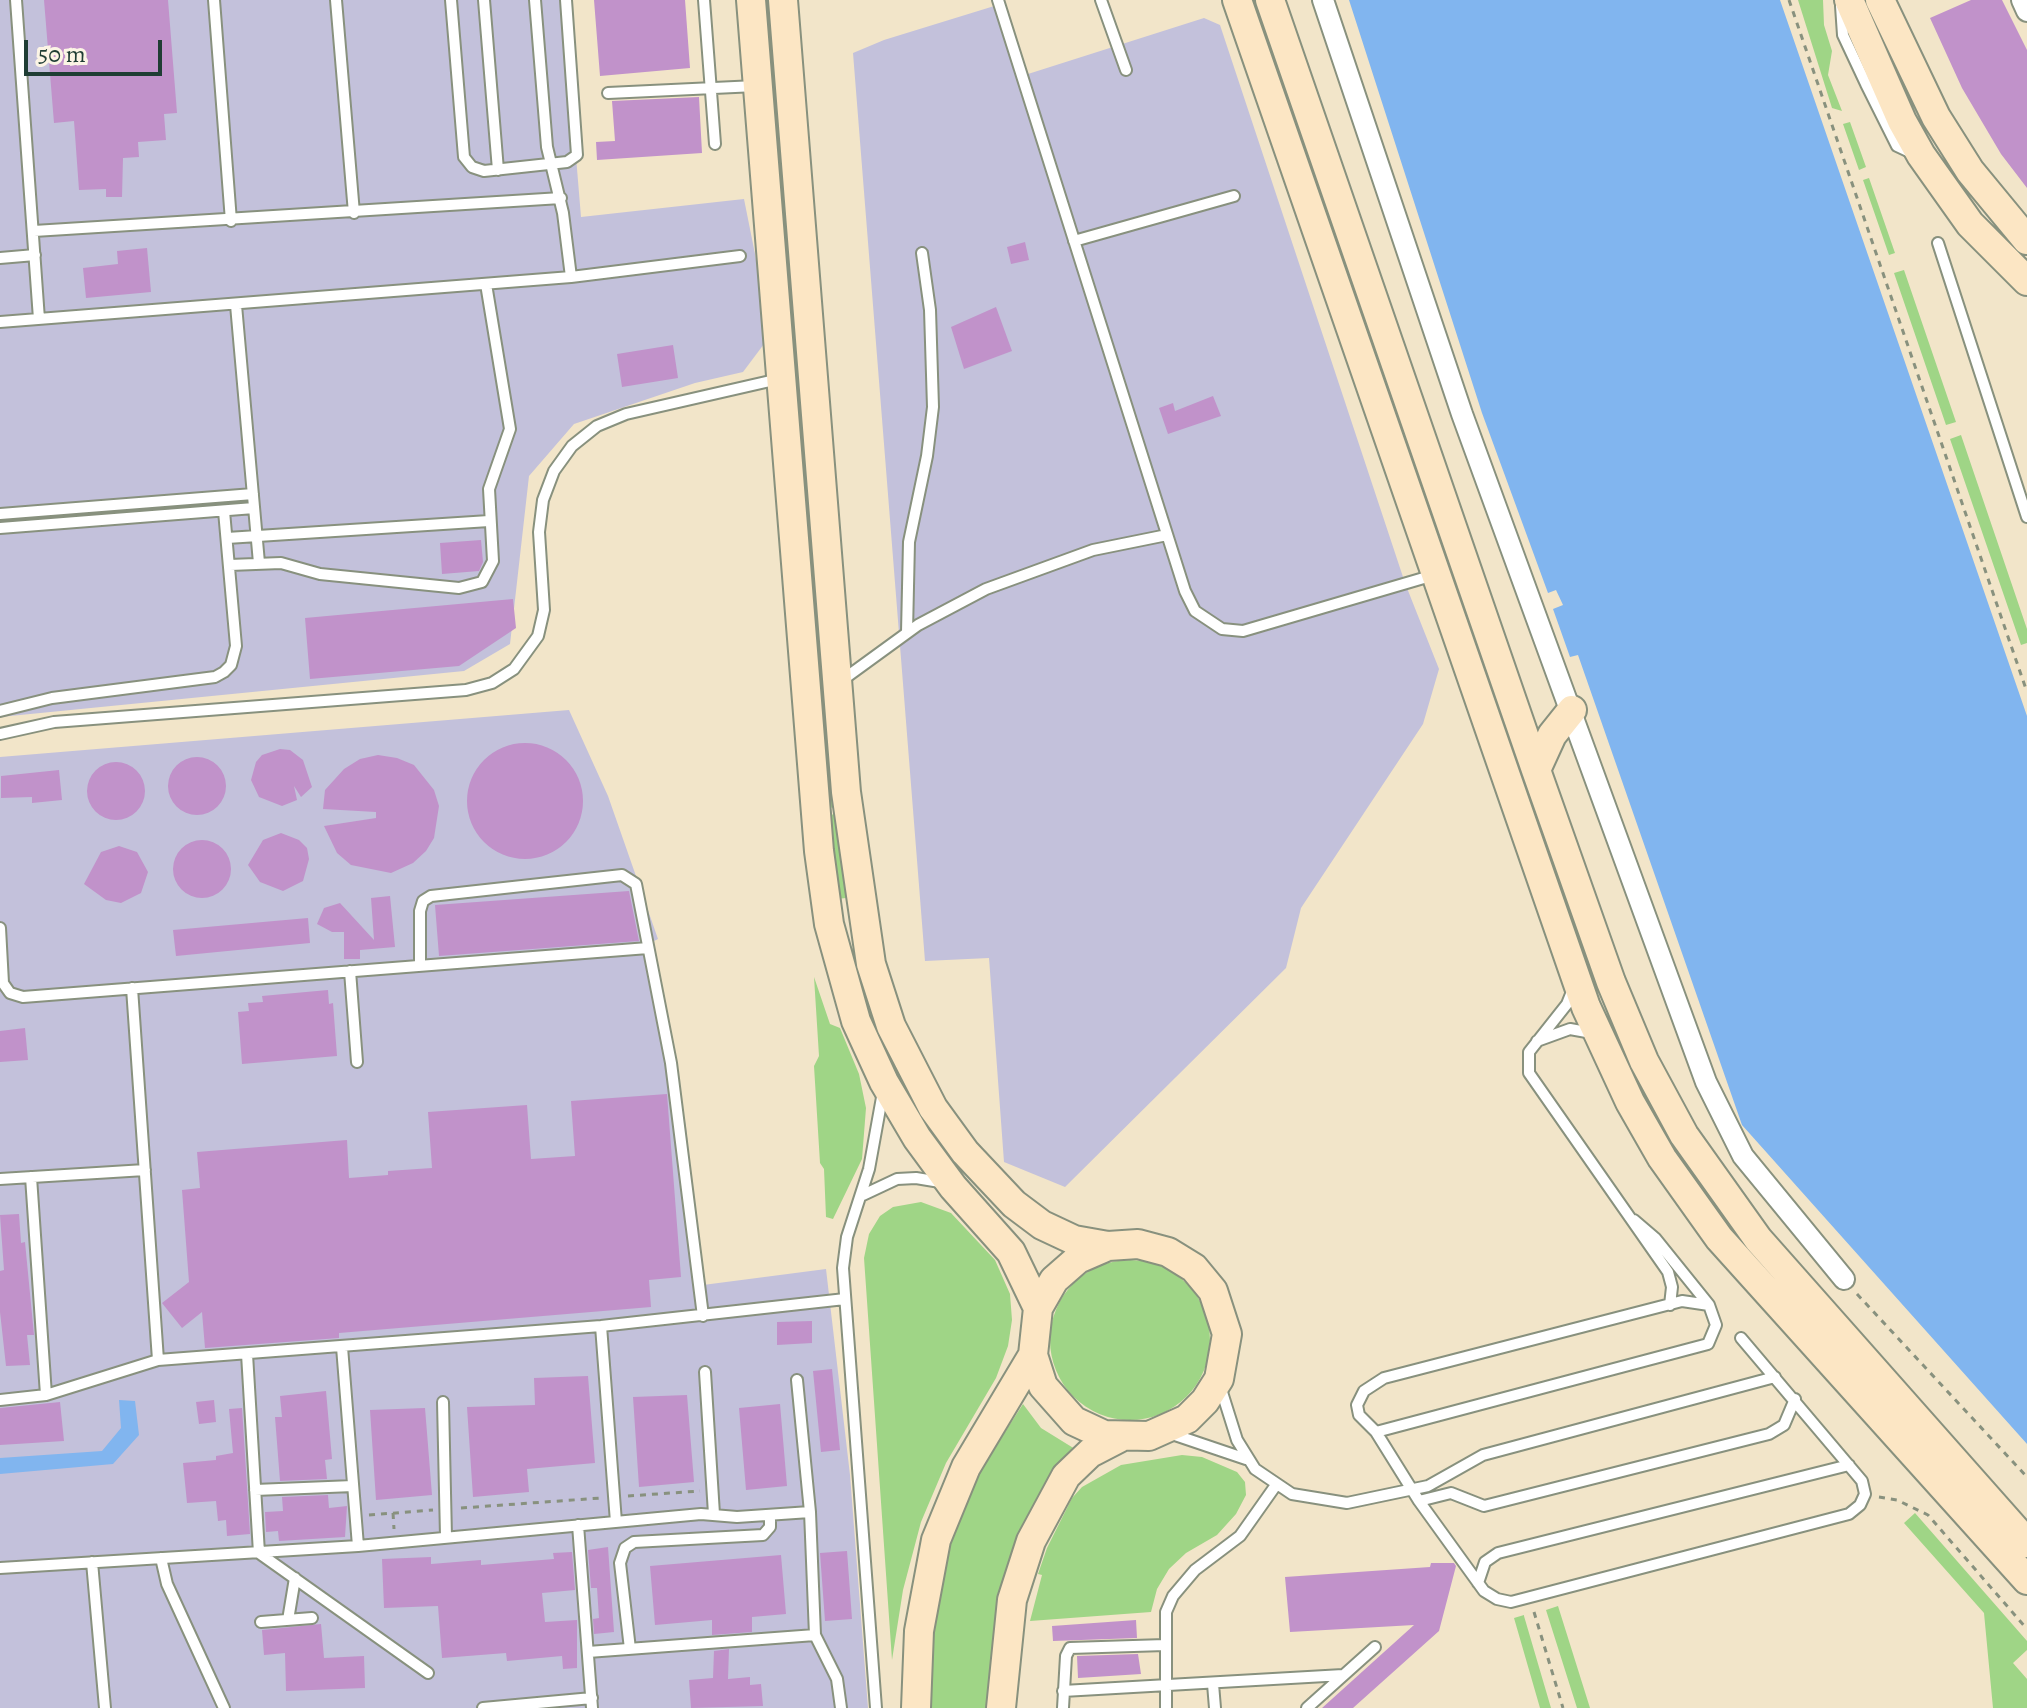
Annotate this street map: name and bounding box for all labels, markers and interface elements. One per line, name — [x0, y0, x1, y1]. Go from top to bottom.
scale bar — [28, 24, 166, 74]
text: 50 m — [38, 38, 86, 70]

